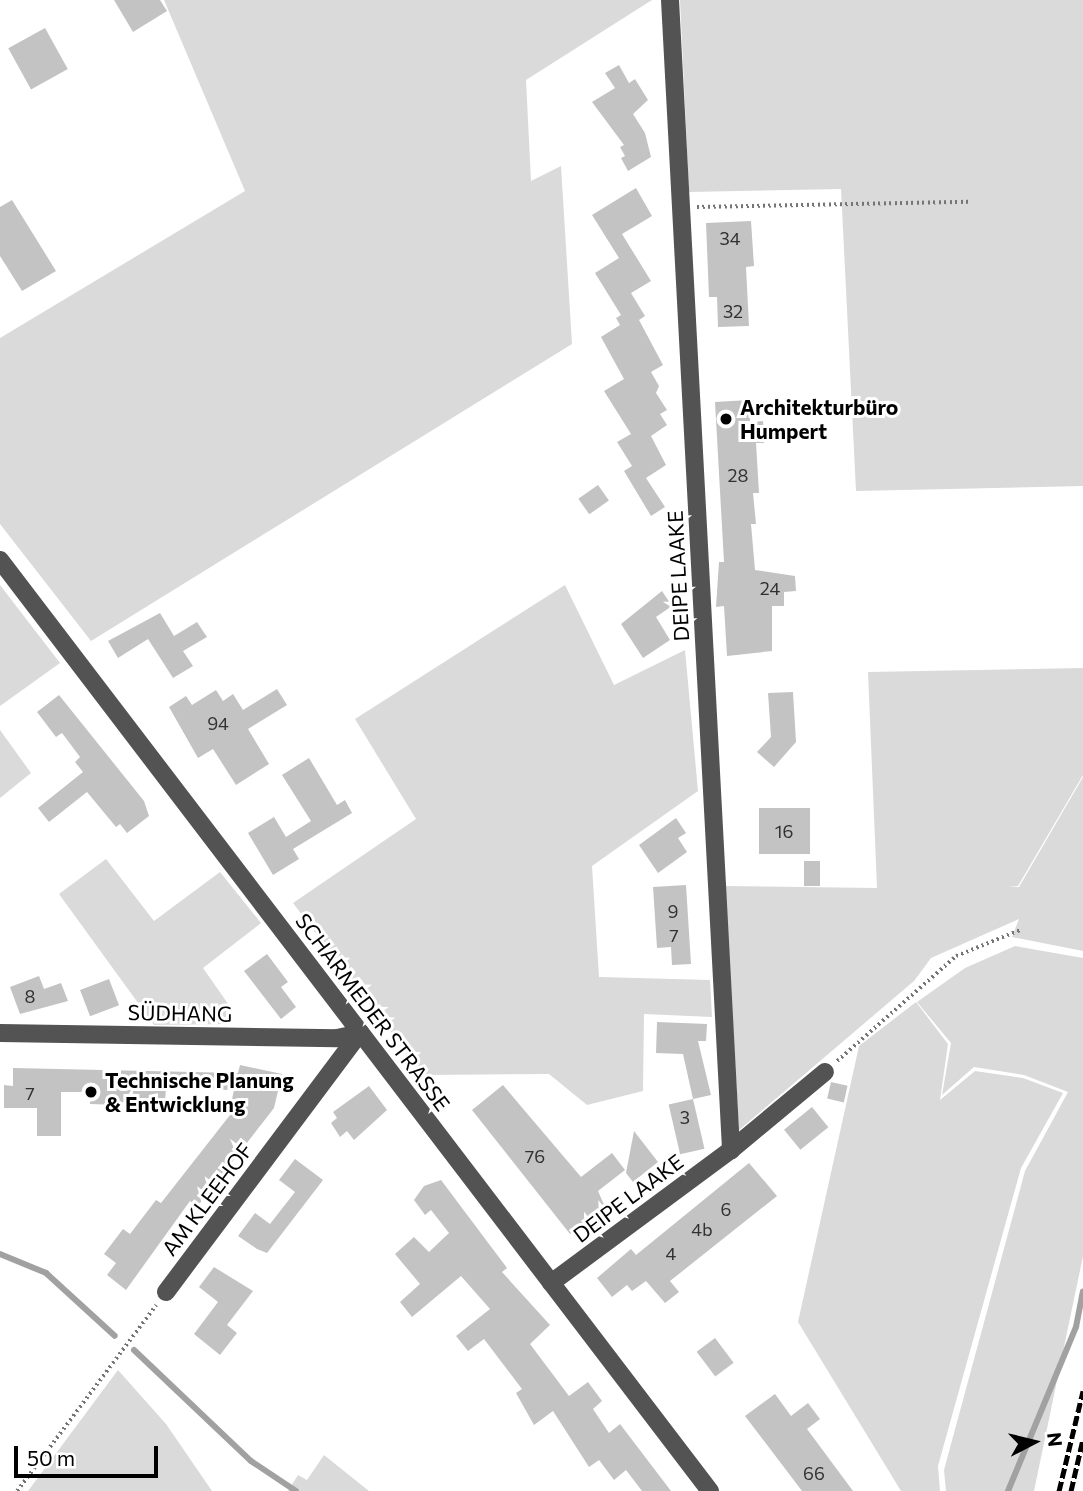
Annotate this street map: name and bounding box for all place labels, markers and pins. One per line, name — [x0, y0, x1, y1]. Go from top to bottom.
place label: Architekturbüro Humpert — [740, 394, 898, 444]
marker: Architekturbüro Humpert — [718, 411, 734, 427]
place label: Technische Planung & Entwicklung — [105, 1067, 294, 1117]
marker: Technische Planung & Entwicklung — [83, 1084, 99, 1100]

